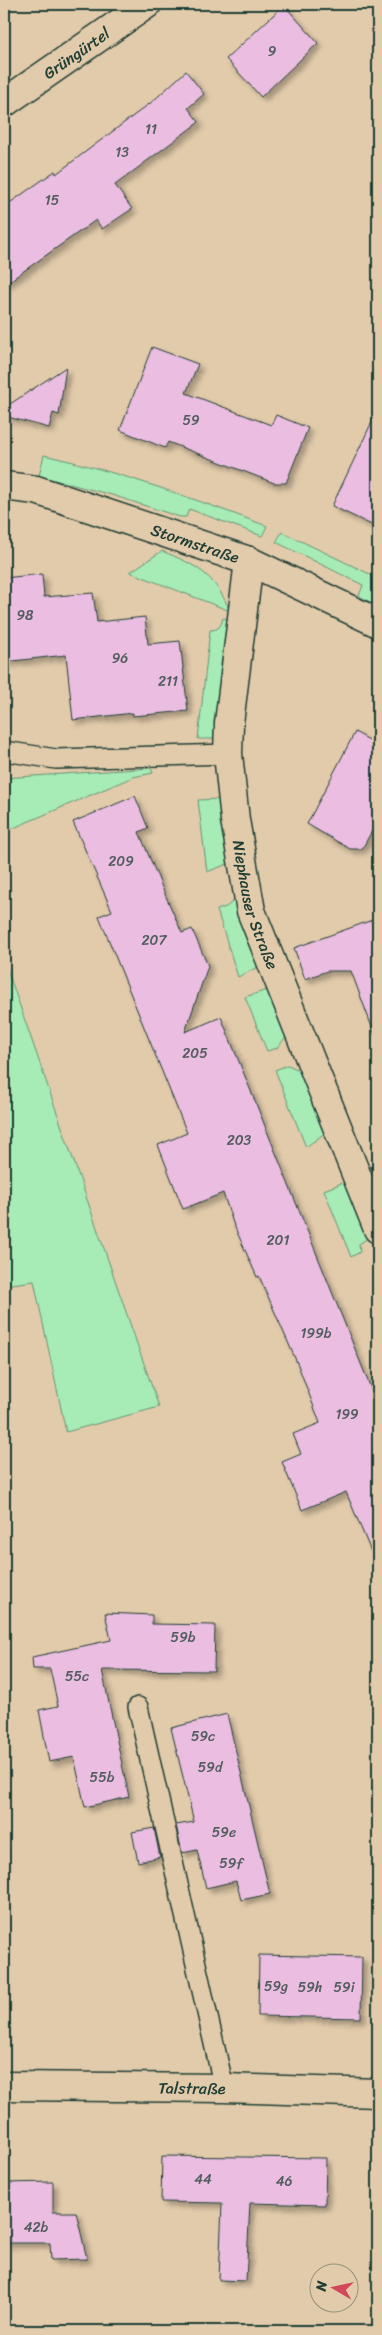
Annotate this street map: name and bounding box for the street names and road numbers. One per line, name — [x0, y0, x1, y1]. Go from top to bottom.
street label: Grüngürtel — [37, 19, 117, 87]
street label: Stormstraße — [147, 515, 243, 572]
street label: Niephauser Straße — [224, 838, 287, 974]
street label: Talstraße — [158, 2073, 226, 2103]

